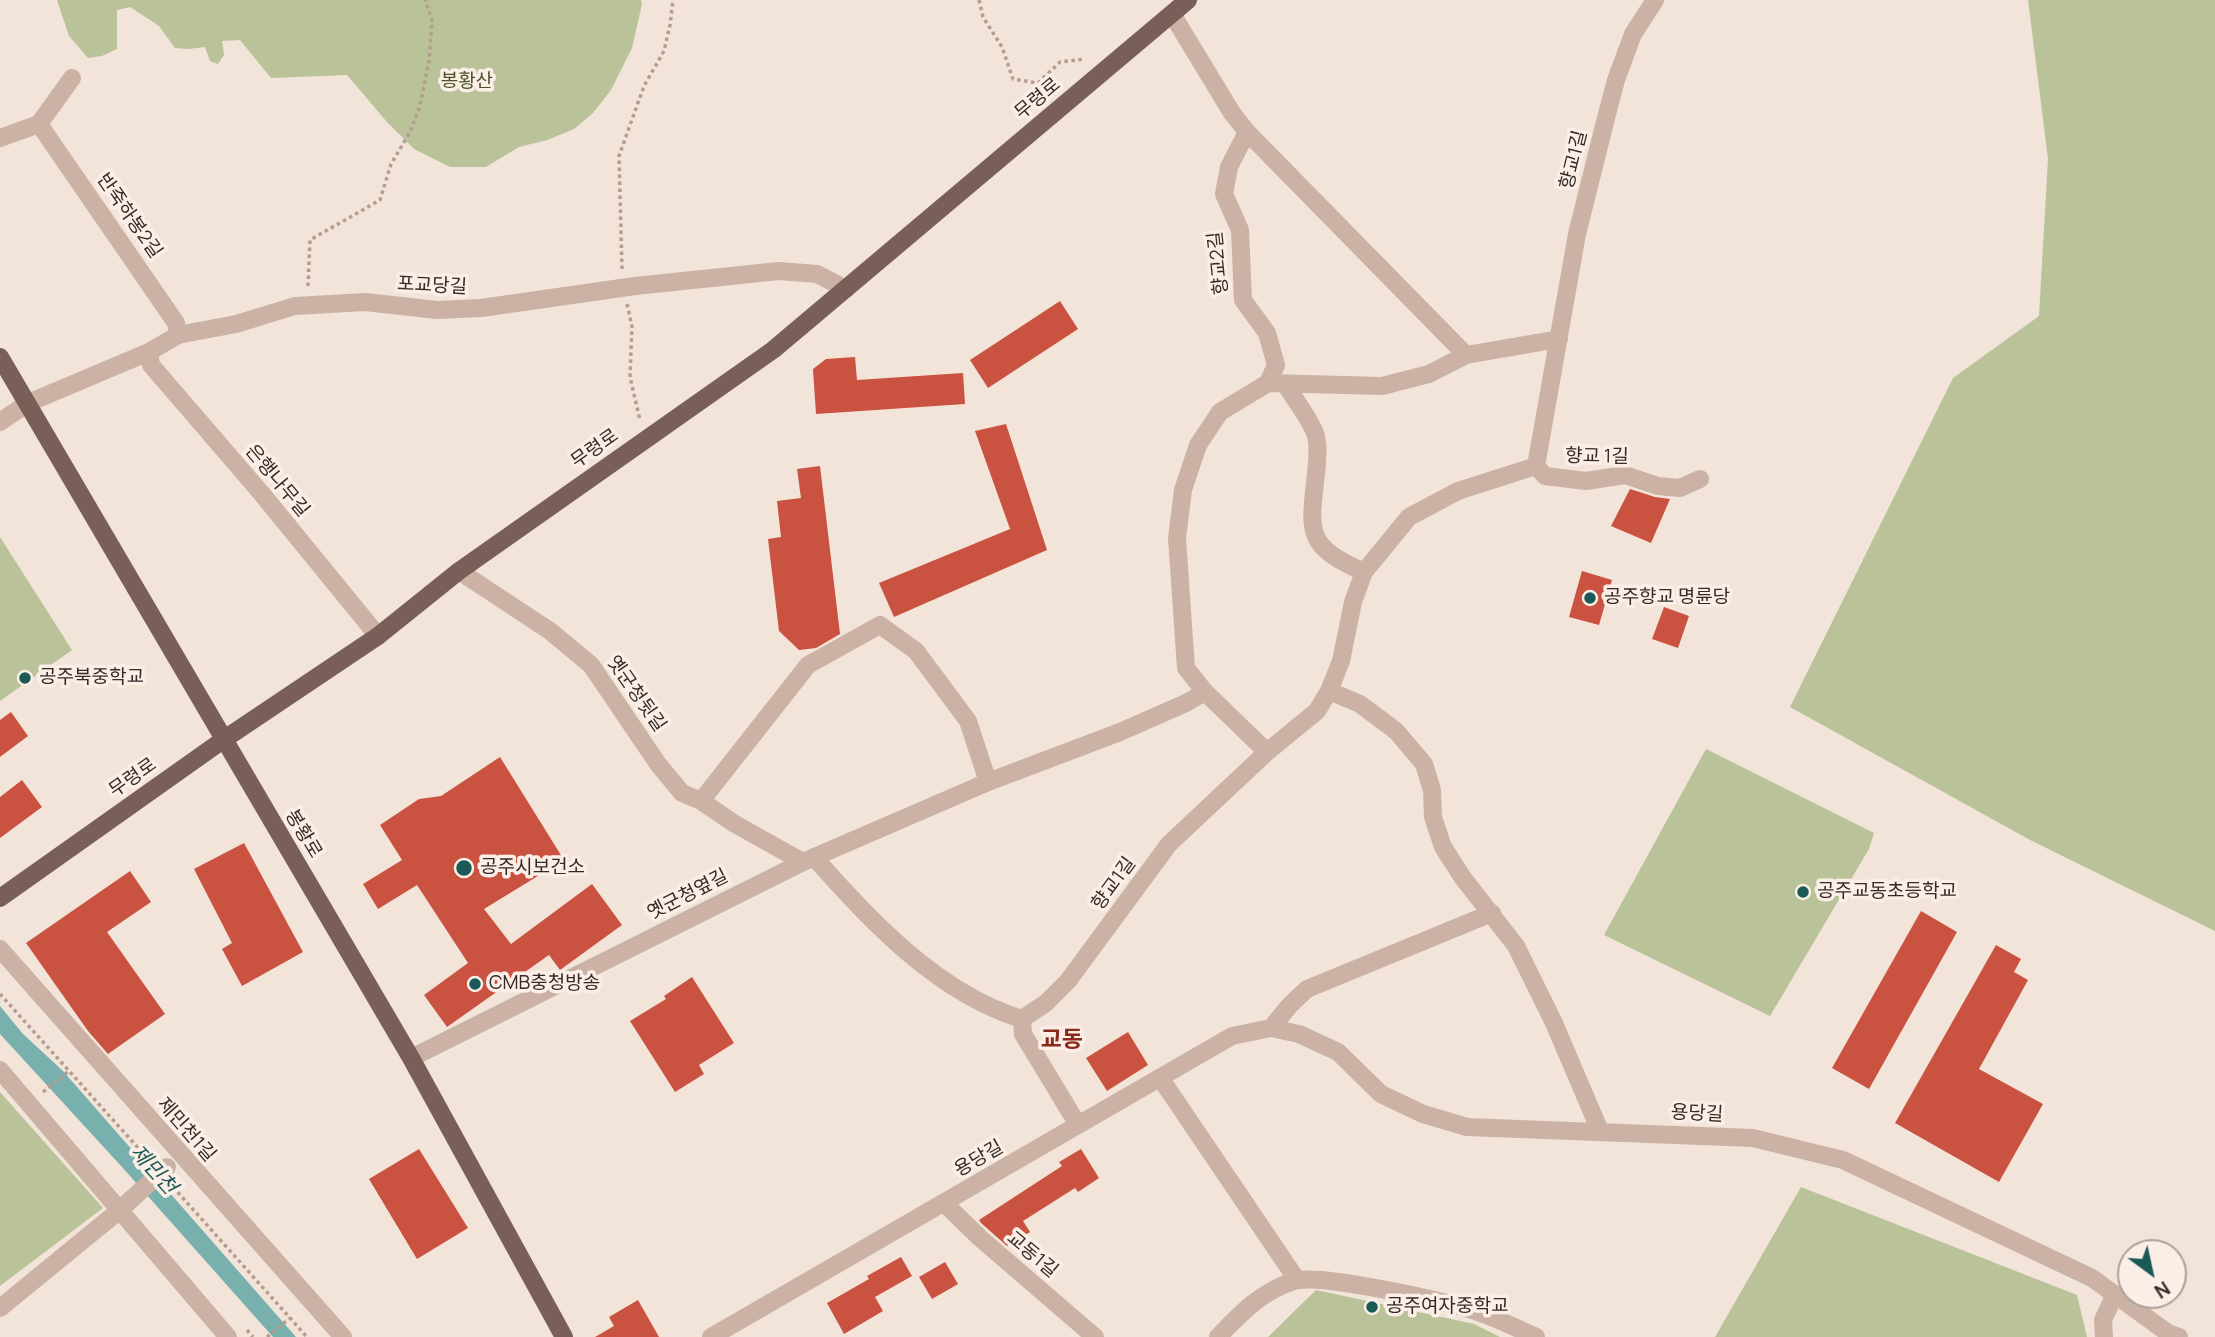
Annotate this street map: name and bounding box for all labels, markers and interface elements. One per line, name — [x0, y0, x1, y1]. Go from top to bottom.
park label: 봉황산 — [441, 71, 493, 93]
street label: 무령로 — [1011, 73, 1065, 125]
street label: 향교1길 — [1556, 128, 1592, 192]
street label: 반죽하봉2길 — [91, 169, 167, 263]
street label: 향교2길 — [1204, 230, 1234, 296]
street label: 포교당길 — [396, 273, 468, 299]
street label: 무령로 — [567, 425, 623, 473]
street label: 은행나무길 — [240, 440, 314, 522]
street label: 향교 1길 — [1565, 445, 1629, 469]
place label: 공주향교 명륜당 — [1604, 587, 1730, 609]
marker: 공주향교 명륜당 — [1582, 590, 1598, 606]
street label: 옛군청뒷길 — [602, 652, 670, 736]
place label: 공주북중학교 — [39, 667, 144, 689]
marker: 공주북중학교 — [17, 670, 33, 686]
street label: 무령로 — [105, 754, 161, 802]
street label: 봉황로 — [280, 806, 326, 862]
street label: 향교1길 — [1087, 853, 1141, 915]
place label: 공주시보건소 — [480, 857, 585, 879]
marker: 공주시보건소 — [454, 858, 474, 878]
street label: 옛군청옆길 — [644, 865, 732, 925]
place label: 공주교동초등학교 — [1817, 881, 1957, 903]
marker: 공주교동초등학교 — [1795, 884, 1811, 900]
place label: CMB충청방송 — [489, 973, 600, 995]
marker: CMB충청방송 — [467, 976, 483, 992]
district label: 교동 — [1041, 1027, 1083, 1055]
street label: 제민천1길 — [152, 1093, 220, 1167]
street label: 용당길 — [1670, 1101, 1724, 1127]
street label: 용당길 — [951, 1136, 1007, 1182]
water label: 제민천 — [124, 1140, 182, 1200]
street label: 교동1길 — [1002, 1227, 1062, 1283]
north arrow — [2117, 1239, 2187, 1309]
text: N — [2150, 1275, 2175, 1305]
place label: 공주여자중학교 — [1386, 1296, 1508, 1318]
marker: 공주여자중학교 — [1364, 1299, 1380, 1315]

